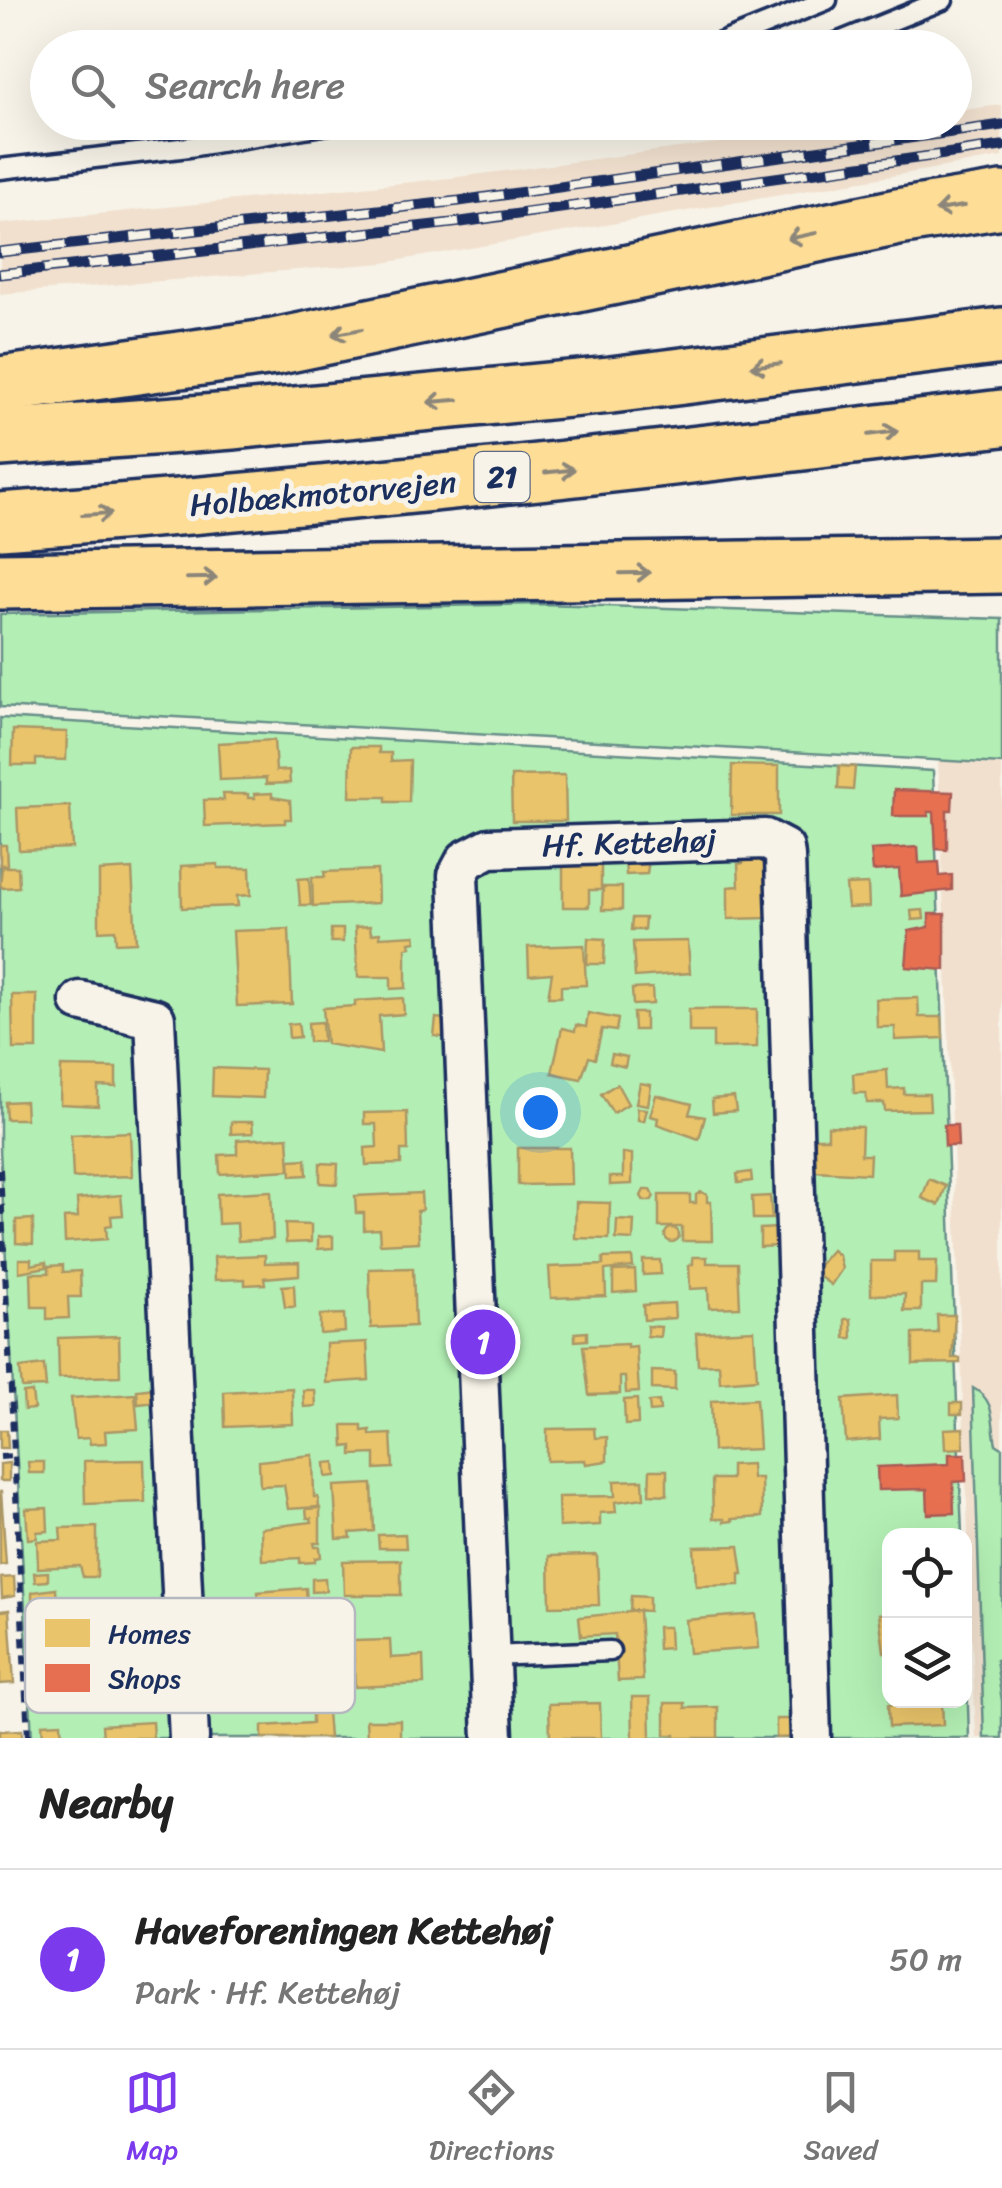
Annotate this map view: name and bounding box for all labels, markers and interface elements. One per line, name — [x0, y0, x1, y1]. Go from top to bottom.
search box — [30, 30, 972, 140]
text: Search here — [145, 52, 345, 119]
icon: search — [65, 58, 120, 113]
one-way arrow — [934, 200, 967, 218]
one-way arrow — [787, 228, 819, 247]
one-way arrow — [332, 324, 364, 343]
one-way arrow — [751, 356, 783, 375]
one-way arrow — [428, 391, 460, 410]
one-way arrow — [866, 423, 899, 442]
road number: 21 — [474, 452, 530, 502]
street label: Holbækmotorvejen — [187, 454, 459, 534]
one-way arrow — [544, 461, 576, 480]
one-way arrow — [81, 504, 113, 523]
one-way arrow — [618, 563, 650, 582]
one-way arrow — [186, 568, 218, 588]
street label: Hf. Kettehøj — [541, 811, 718, 875]
your location — [515, 1087, 566, 1138]
pin: 1 — [450, 1304, 516, 1380]
map controls — [882, 1528, 972, 1708]
button: locate — [882, 1528, 972, 1618]
legend — [25, 1598, 355, 1713]
text: Homes — [108, 1609, 191, 1658]
button: layers — [882, 1618, 972, 1708]
text: Shops — [108, 1654, 181, 1703]
text: Nearby — [40, 1766, 173, 1840]
text: Haveforeningen Kettehøj — [135, 1897, 552, 1964]
text: 1 — [66, 1931, 79, 1988]
text: 50 m — [889, 1931, 962, 1988]
text: Park · Hf. Kettehøj — [135, 1964, 400, 2021]
tab: Map — [125, 2065, 180, 2174]
tab: Directions — [429, 2065, 554, 2174]
tab: Saved — [804, 2065, 877, 2174]

